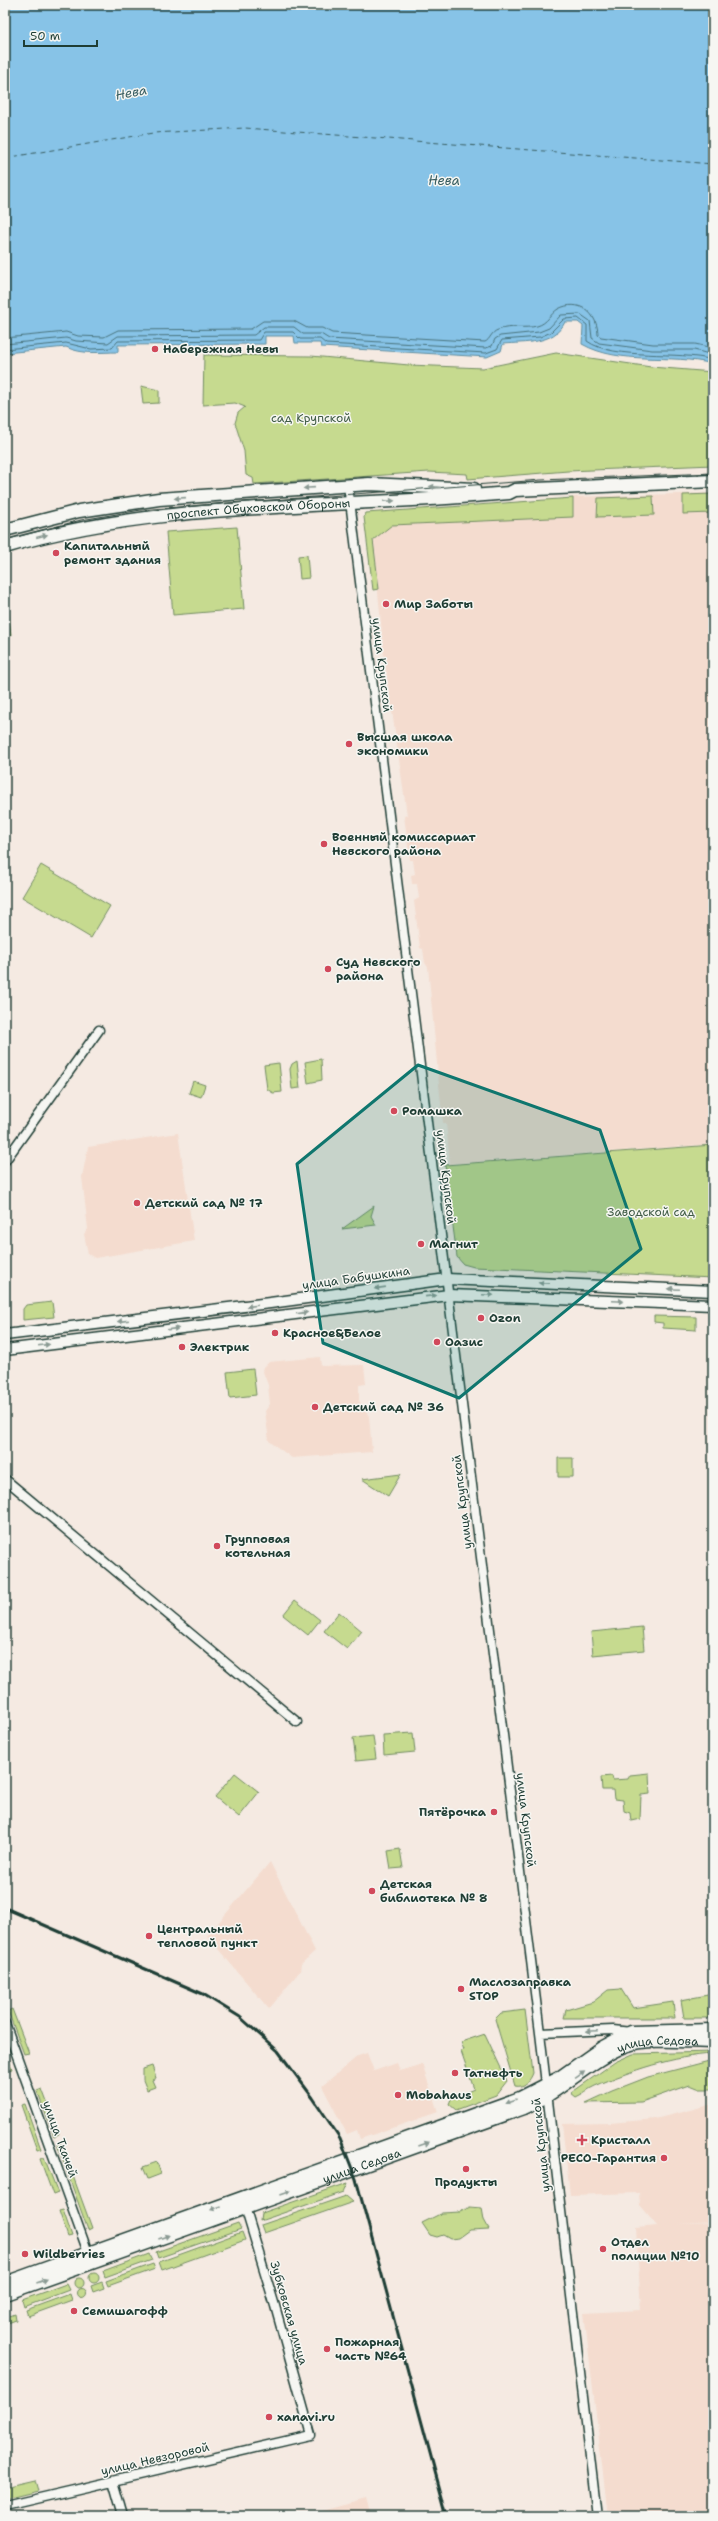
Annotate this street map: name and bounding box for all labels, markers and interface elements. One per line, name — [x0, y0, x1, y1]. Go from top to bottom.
scale bar — [24, 22, 97, 48]
text: 50 m — [30, 28, 60, 44]
water label: Нева — [114, 81, 148, 104]
water label: Нева — [428, 172, 460, 189]
place label: Набережная Невы — [163, 341, 279, 357]
marker: Набережная Невы — [150, 344, 160, 354]
park label: сад Крупской — [271, 410, 351, 426]
one-way arrow — [429, 484, 441, 491]
one-way arrow — [303, 485, 315, 492]
one-way arrow — [174, 494, 186, 501]
street label: проспект Обуховской Обороны — [166, 495, 351, 523]
one-way arrow — [383, 497, 395, 504]
one-way arrow — [37, 533, 49, 539]
place label: Капитальный ремонт здания — [64, 538, 161, 568]
marker: Капитальный ремонт здания — [51, 548, 61, 558]
place label: Мир Заботы — [394, 596, 473, 612]
marker: Мир Заботы — [381, 599, 391, 609]
street label: улица Крупской — [368, 617, 396, 713]
place label: Высшая школа экономики — [357, 729, 453, 759]
marker: Высшая школа экономики — [344, 739, 354, 749]
place label: Военный комиссариат Невского района — [332, 829, 477, 859]
marker: Военный комиссариат Невского района — [319, 839, 329, 849]
place label: Суд Невского района — [336, 954, 421, 984]
marker: Суд Невского района — [323, 964, 333, 974]
place label: Ромашка — [402, 1103, 463, 1119]
marker: Ромашка — [389, 1106, 399, 1116]
street label: улица Крупской — [432, 1129, 460, 1225]
place label: Детский сад № 17 — [145, 1195, 263, 1211]
marker: Детский сад № 17 — [132, 1198, 142, 1208]
park label: Заводской сад — [607, 1204, 695, 1220]
place label: Магнит — [429, 1236, 479, 1252]
marker: Магнит — [416, 1239, 426, 1249]
street label: улица Бабушкина — [301, 1262, 411, 1293]
one-way arrow — [538, 1279, 550, 1286]
one-way arrow — [374, 1285, 387, 1291]
one-way arrow — [668, 1286, 680, 1293]
one-way arrow — [482, 1292, 494, 1299]
one-way arrow — [425, 1293, 437, 1300]
one-way arrow — [612, 1297, 624, 1304]
one-way arrow — [246, 1302, 258, 1309]
one-way arrow — [296, 1310, 308, 1316]
place label: Ozon — [489, 1310, 521, 1326]
marker: Ozon — [476, 1313, 486, 1323]
one-way arrow — [117, 1318, 129, 1324]
place label: Красное&Белое — [283, 1325, 381, 1341]
one-way arrow — [167, 1326, 179, 1332]
marker: Красное&Белое — [270, 1328, 280, 1338]
place label: Оазис — [445, 1334, 483, 1350]
marker: Оазис — [432, 1337, 442, 1347]
place label: Электрик — [190, 1339, 250, 1355]
one-way arrow — [38, 1342, 50, 1348]
marker: Электрик — [177, 1342, 187, 1352]
place label: Детский сад № 36 — [323, 1399, 444, 1415]
marker: Детский сад № 36 — [310, 1402, 320, 1412]
street label: улица Крупской — [448, 1454, 476, 1550]
place label: Групповая котельная — [225, 1531, 291, 1561]
marker: Групповая котельная — [212, 1541, 222, 1551]
street label: улица Крупской — [512, 1772, 540, 1868]
place label: Пятёрочка — [419, 1804, 487, 1820]
marker: Пятёрочка — [489, 1807, 499, 1817]
place label: Детская библиотека № 8 — [380, 1876, 487, 1906]
marker: Детская библиотека № 8 — [367, 1886, 377, 1896]
place label: Центральный тепловой пункт — [157, 1921, 258, 1951]
marker: Центральный тепловой пункт — [144, 1931, 154, 1941]
place label: Маслозаправка STOP — [469, 1974, 572, 2004]
marker: Маслозаправка STOP — [456, 1984, 466, 1994]
one-way arrow — [585, 2028, 598, 2034]
street label: улица Седова — [614, 2033, 699, 2057]
place label: Татнефть — [463, 2065, 523, 2081]
marker: Татнефть — [450, 2068, 460, 2078]
one-way arrow — [574, 2071, 585, 2079]
place label: Mobahaus — [406, 2087, 472, 2103]
marker: Mobahaus — [393, 2090, 403, 2100]
street label: улица Крупской — [528, 2097, 554, 2193]
street label: улица Ткачей — [39, 2098, 81, 2180]
one-way arrow — [504, 2098, 516, 2104]
place label: Кристалл — [591, 2132, 651, 2148]
marker: Кристалл — [576, 2134, 588, 2146]
one-way arrow — [419, 2140, 431, 2146]
street label: улица Седова — [320, 2145, 404, 2188]
place label: РЕСО-Гарантия — [561, 2150, 656, 2166]
marker: РЕСО-Гарантия — [659, 2153, 669, 2163]
marker: Продукты — [461, 2164, 471, 2174]
place label: Продукты — [435, 2174, 498, 2190]
one-way arrow — [281, 2190, 293, 2196]
one-way arrow — [209, 2205, 221, 2211]
one-way arrow — [159, 2234, 171, 2240]
place label: Отдел полиции №10 — [611, 2234, 699, 2264]
marker: Отдел полиции №10 — [598, 2244, 608, 2254]
place label: Wildberries — [33, 2246, 105, 2262]
marker: Wildberries — [20, 2249, 30, 2259]
street label: Зубковская улица — [266, 2259, 312, 2367]
one-way arrow — [36, 2278, 48, 2284]
place label: Семишагофф — [82, 2303, 168, 2319]
marker: Семишагофф — [69, 2306, 79, 2316]
place label: Пожарная часть №64 — [335, 2334, 407, 2364]
marker: Пожарная часть №64 — [322, 2344, 332, 2354]
place label: xanavi.ru — [277, 2409, 335, 2425]
marker: xanavi.ru — [264, 2412, 274, 2422]
street label: улица Невзоровой — [99, 2439, 211, 2479]

